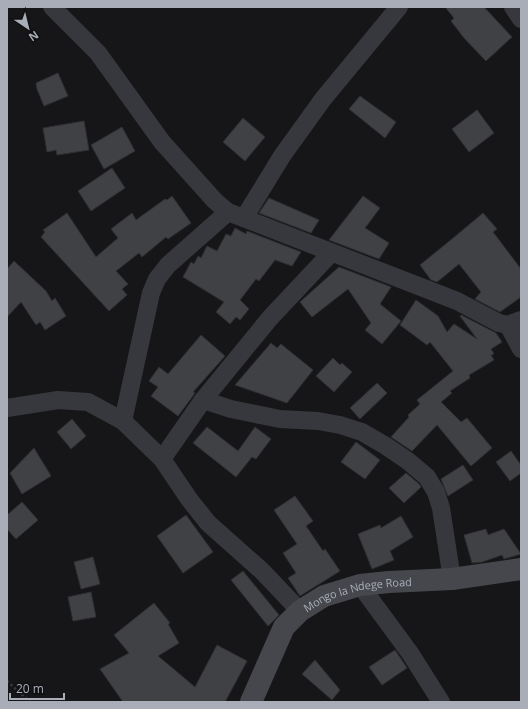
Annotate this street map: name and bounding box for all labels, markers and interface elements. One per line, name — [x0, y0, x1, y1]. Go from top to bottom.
north arrow — [8, 8, 48, 48]
text: N — [26, 28, 42, 45]
street label: Mongo la Ndege Road — [300, 573, 412, 615]
scale bar — [10, 675, 64, 701]
text: 20 m — [16, 680, 44, 697]

